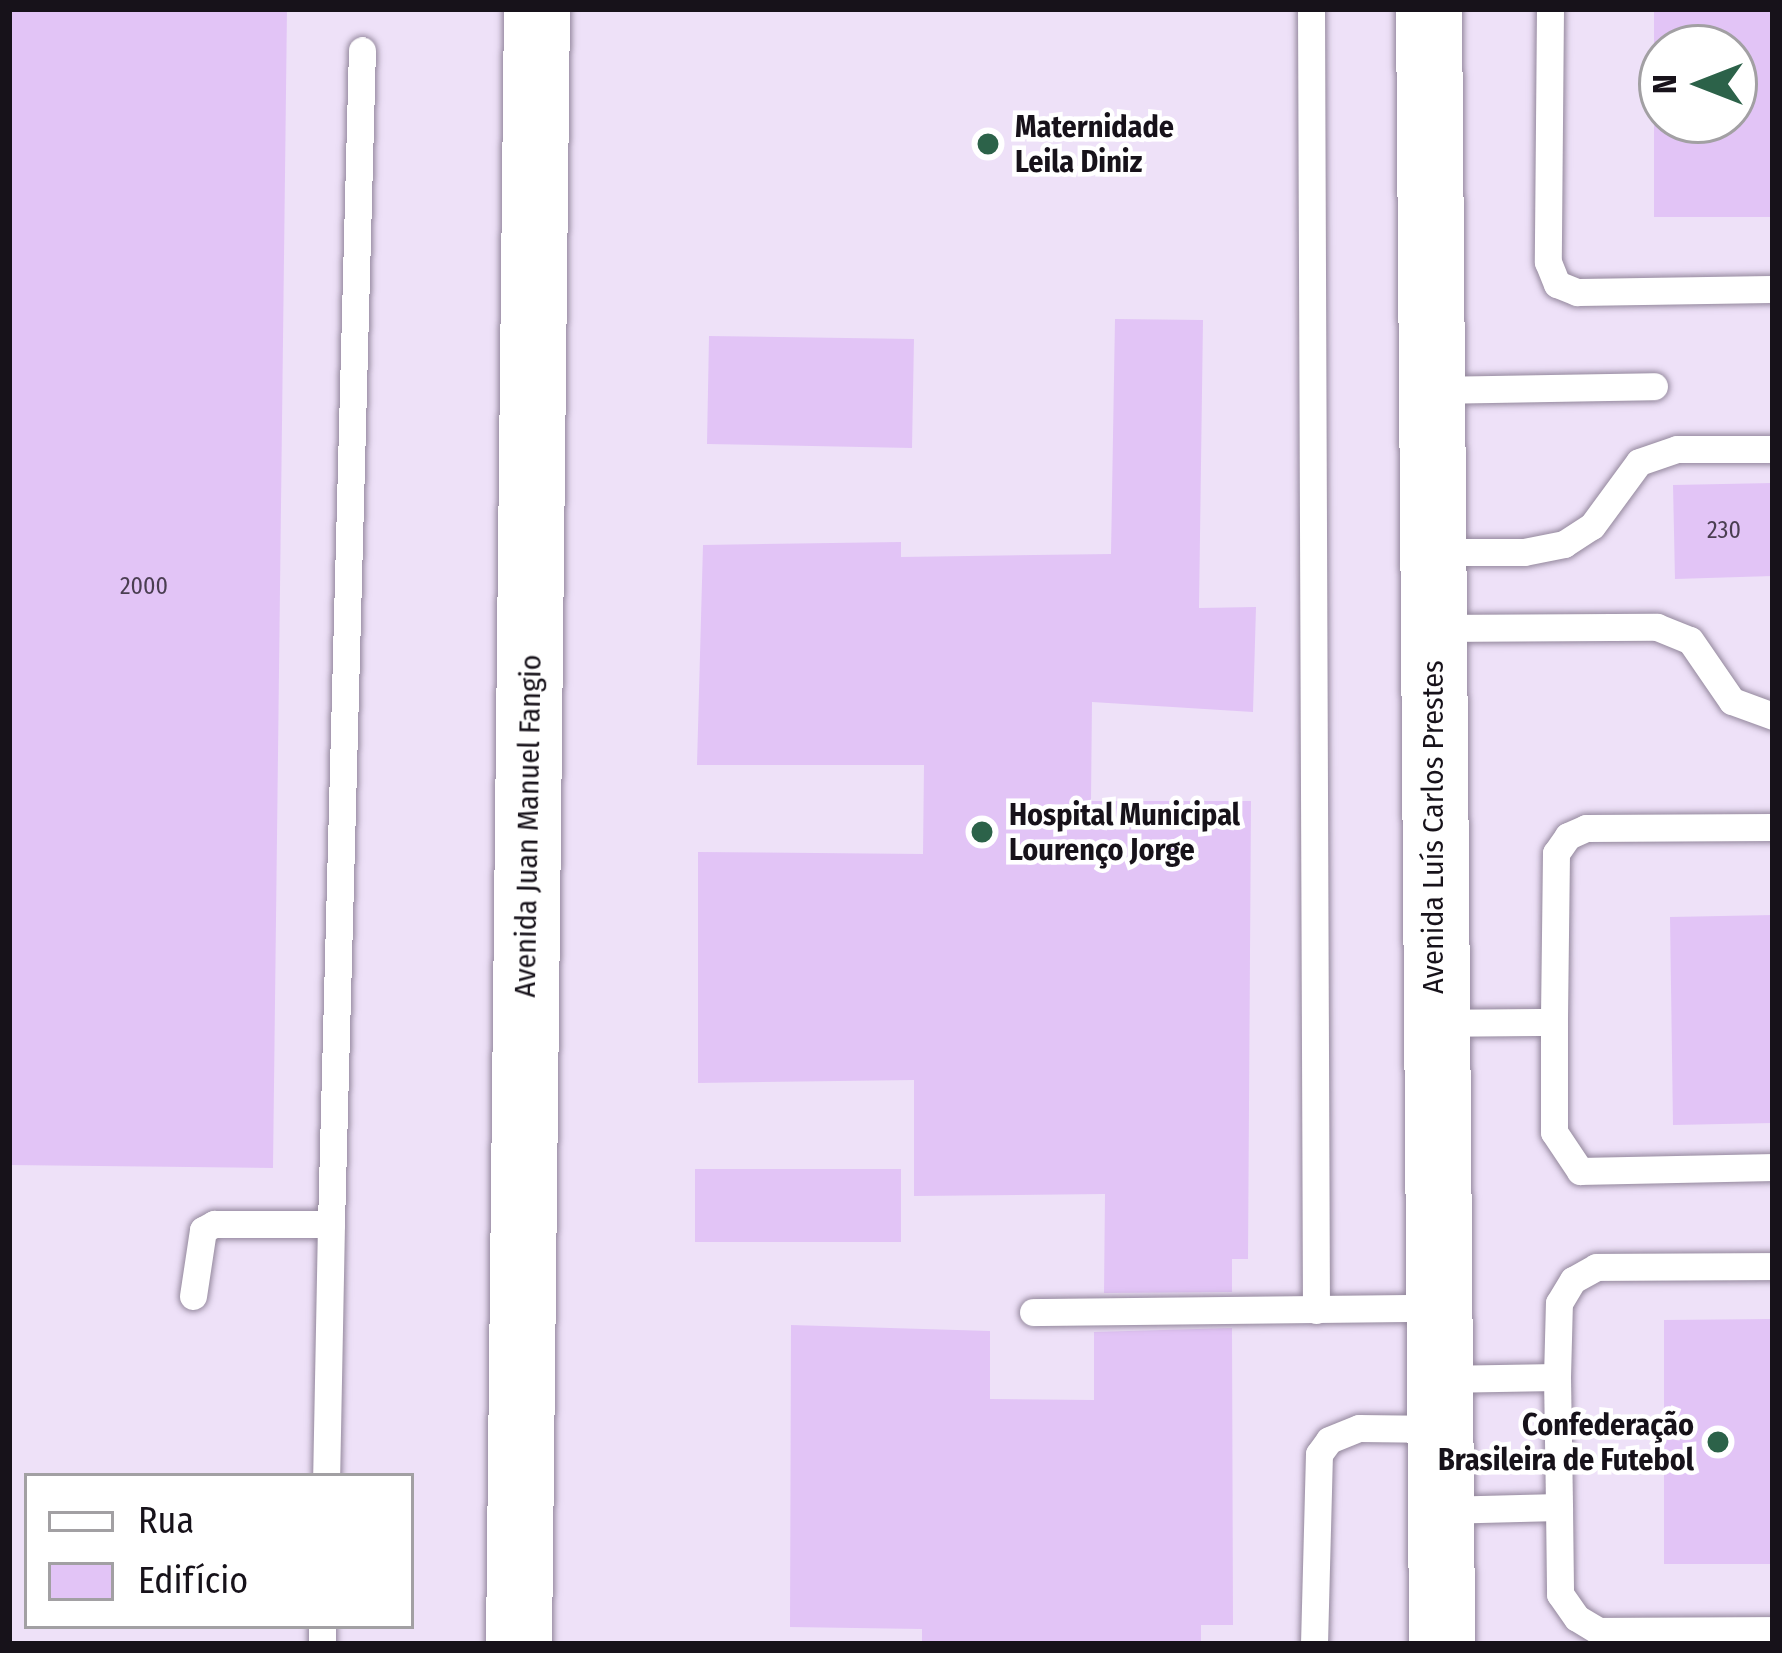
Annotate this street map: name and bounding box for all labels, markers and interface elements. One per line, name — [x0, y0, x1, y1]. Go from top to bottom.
north arrow — [1638, 24, 1758, 144]
text: N — [1645, 74, 1685, 94]
place label: Maternidade Leila Diniz — [1015, 109, 1174, 180]
marker: Maternidade Leila Diniz — [972, 128, 1004, 160]
house number: 230 — [1707, 517, 1741, 545]
house number: 2000 — [120, 573, 168, 601]
street label: Avenida Juan Manuel Fangio — [507, 654, 549, 998]
street label: Avenida Luís Carlos Prestes — [1415, 660, 1451, 994]
place label: Hospital Municipal Lourenço Jorge — [1009, 797, 1240, 868]
marker: Hospital Municipal Lourenço Jorge — [966, 816, 998, 848]
place label: Confederação Brasileira de Futebol — [1438, 1407, 1694, 1478]
marker: Confederação Brasileira de Futebol — [1705, 1429, 1731, 1455]
legend — [24, 1473, 414, 1629]
text: Rua — [138, 1499, 194, 1543]
text: Edifício — [138, 1559, 248, 1603]

